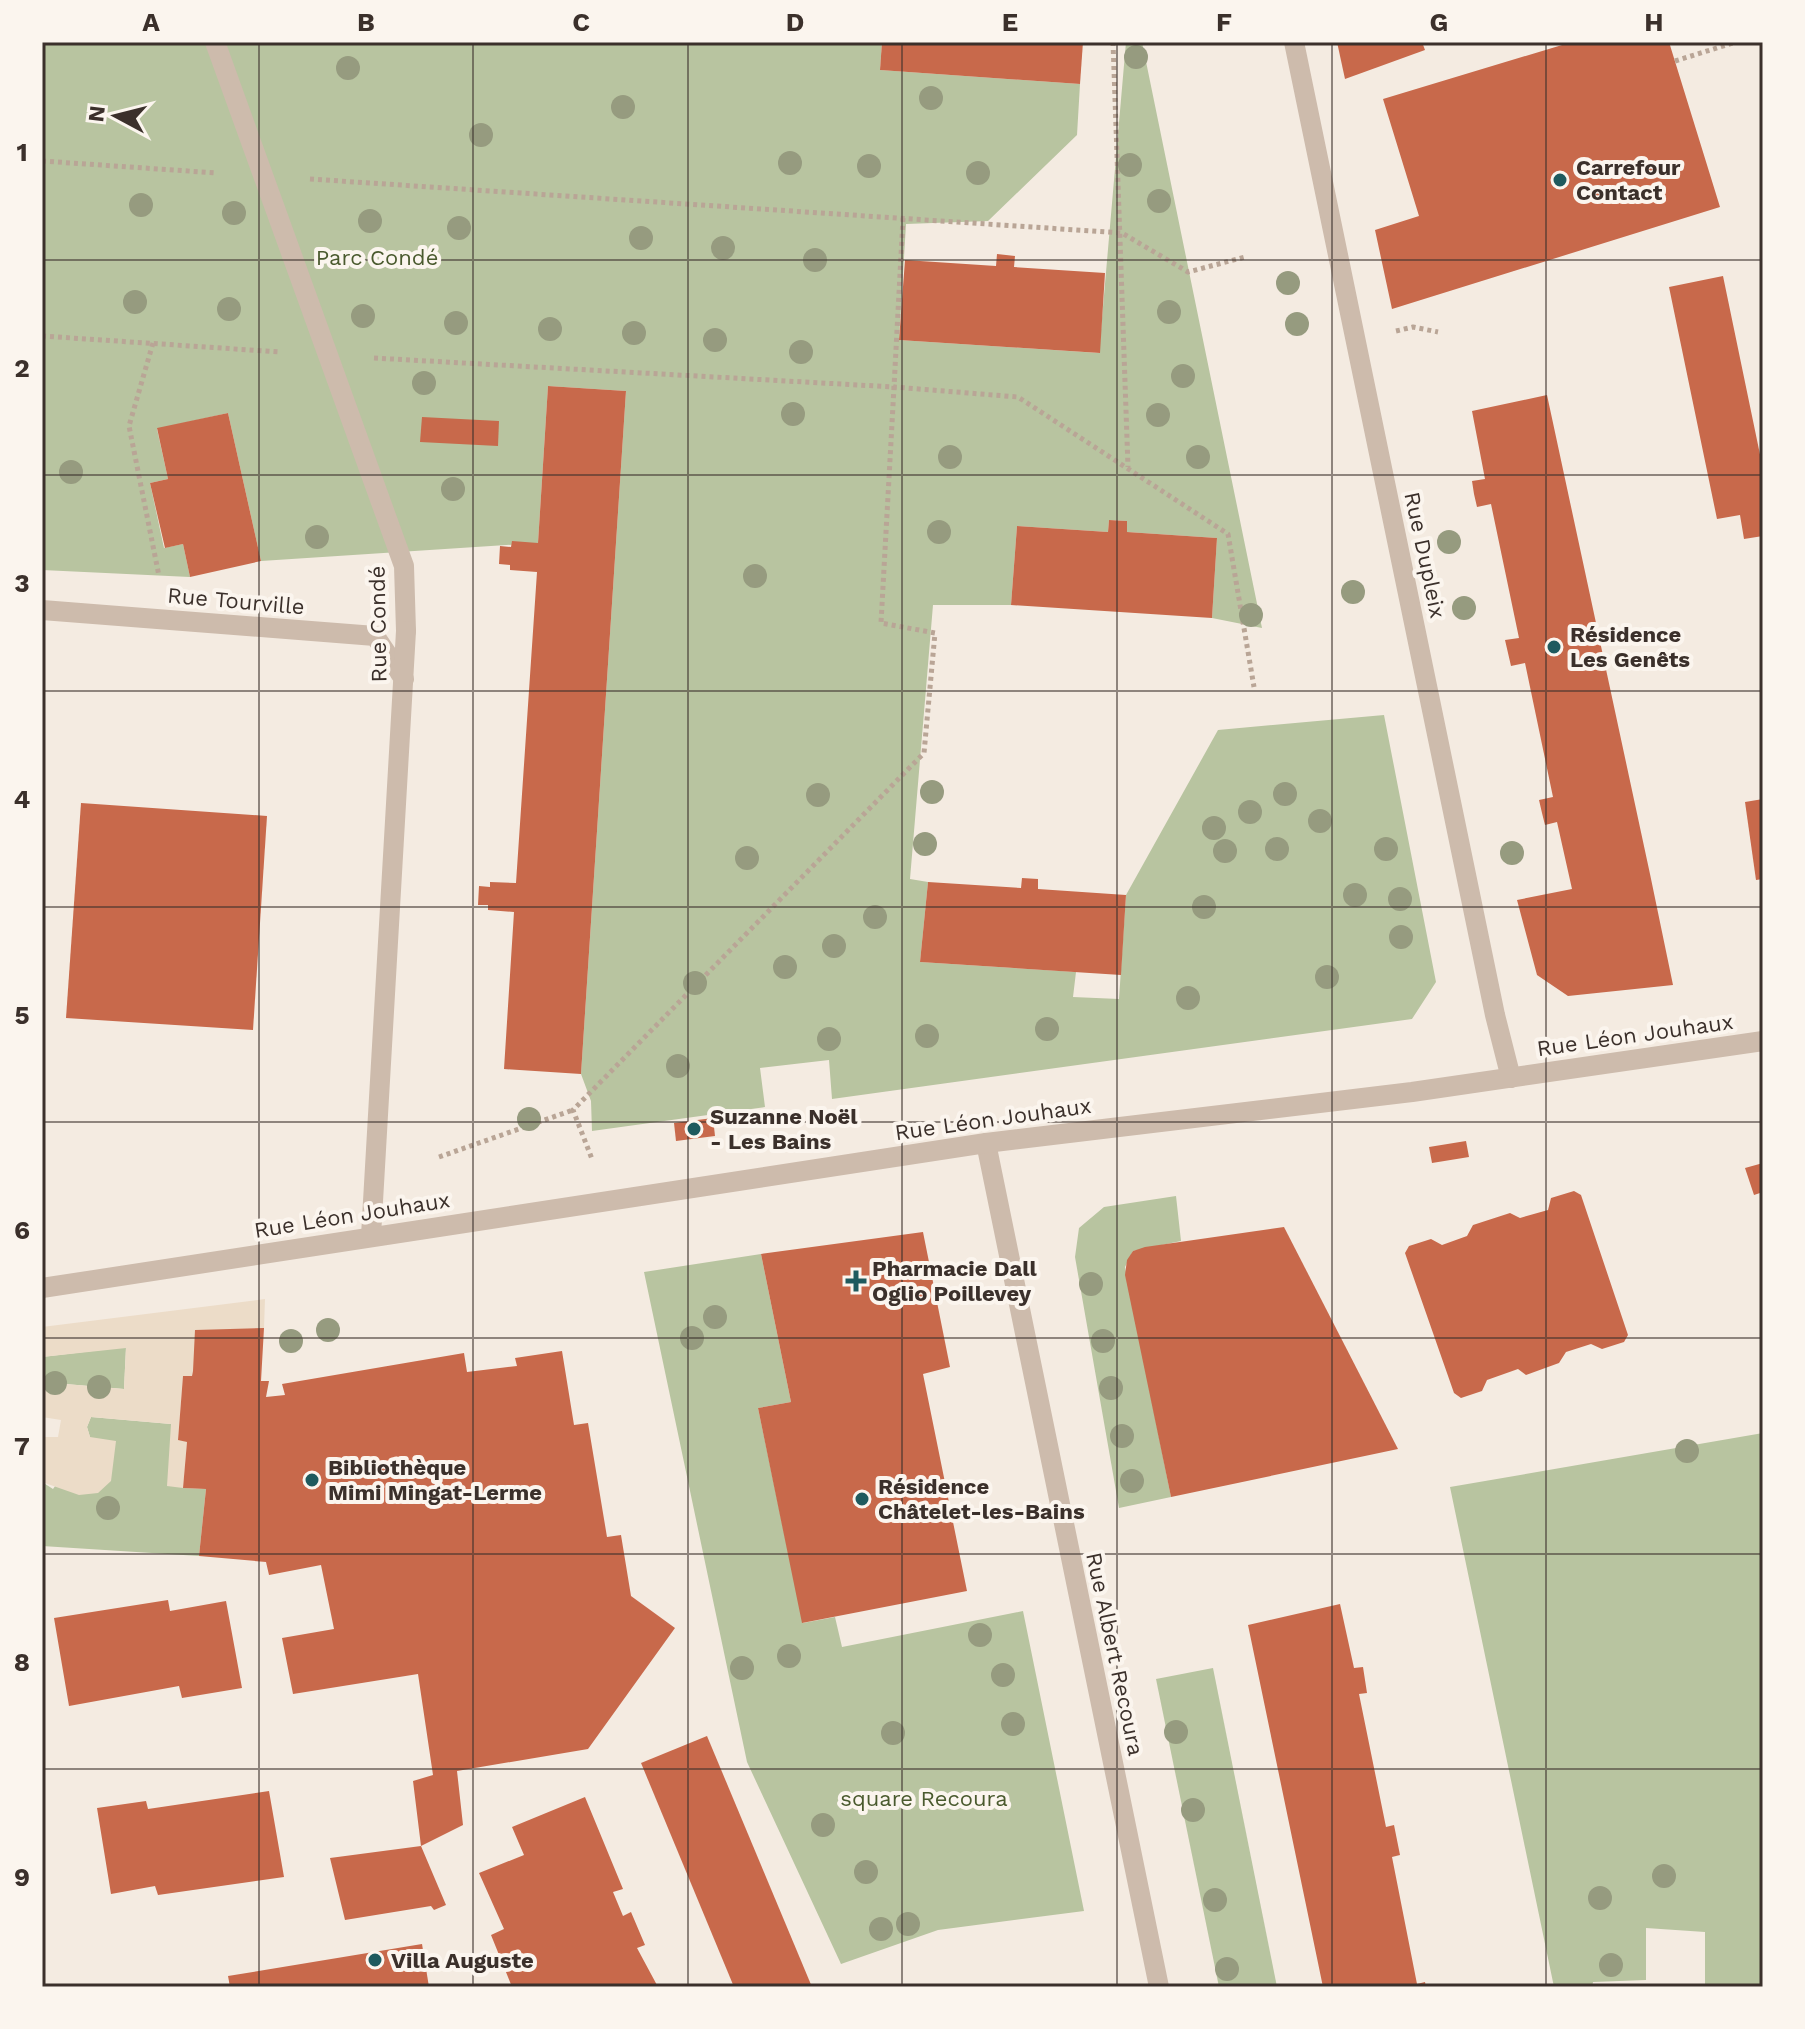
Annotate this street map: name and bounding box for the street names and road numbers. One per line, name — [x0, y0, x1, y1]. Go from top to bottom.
street label: Rue Dupleix — [1399, 490, 1451, 620]
street label: Rue Condé — [364, 566, 392, 682]
street label: Rue Tourville — [166, 583, 306, 619]
street label: Rue Léon Jouhaux — [1535, 1009, 1735, 1061]
street label: Rue Léon Jouhaux — [893, 1093, 1093, 1145]
street label: Rue Léon Jouhaux — [252, 1187, 452, 1243]
street label: Rue Albert Recoura — [1081, 1550, 1149, 1758]

